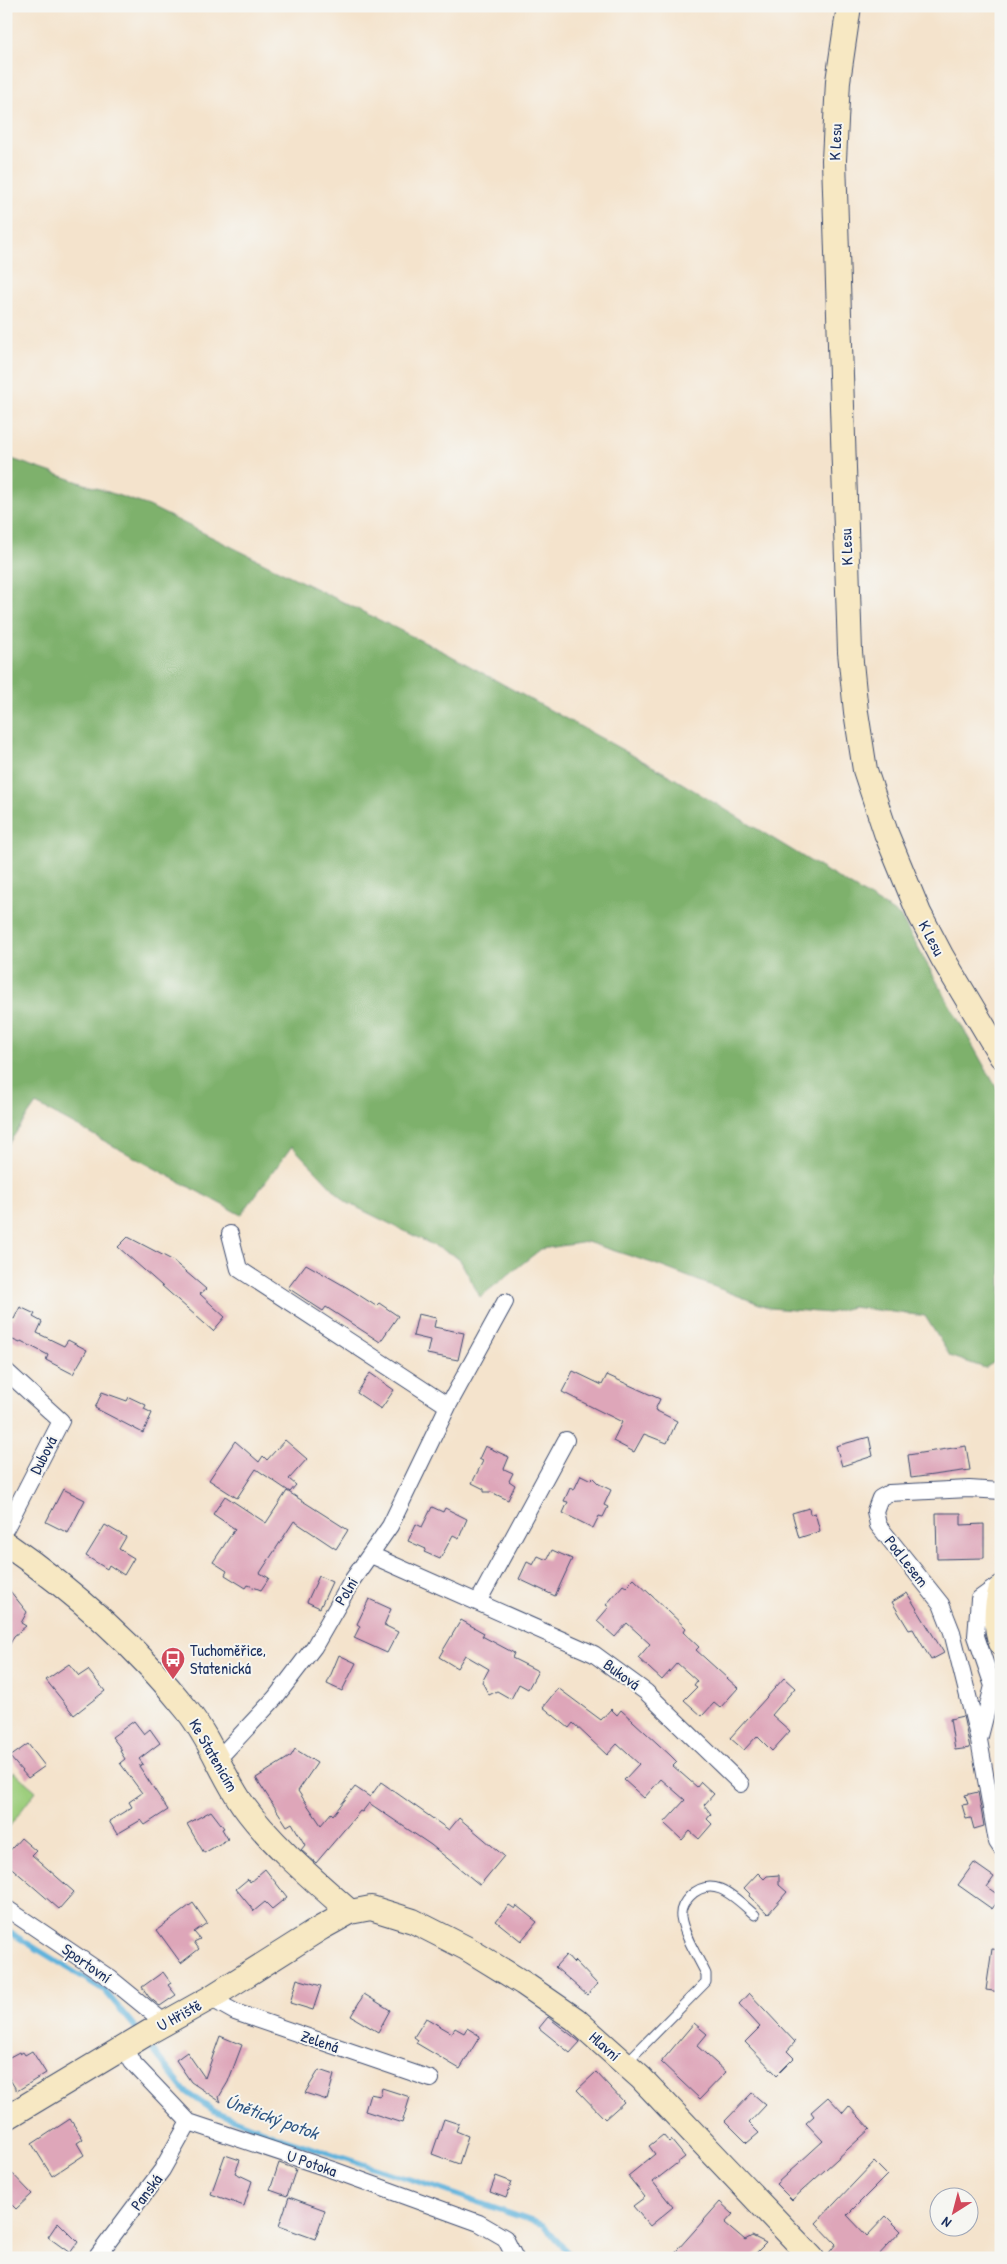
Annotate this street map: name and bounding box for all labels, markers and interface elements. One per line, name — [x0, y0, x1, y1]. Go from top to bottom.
street label: K Lesu — [823, 123, 847, 161]
street label: K Lesu — [834, 528, 858, 566]
street label: K Lesu — [914, 917, 951, 960]
street label: Dubová — [24, 1432, 62, 1478]
street label: Pod Lesem — [880, 1531, 934, 1591]
street label: Polní — [329, 1573, 363, 1609]
place label: Tuchoměřice, Statenická — [190, 1639, 266, 1679]
bus stop icon: Tuchoměřice, Statenická — [160, 1646, 186, 1680]
street label: Buková — [599, 1653, 645, 1695]
street label: Ke Statenicím — [184, 1714, 244, 1796]
street label: Sportovní — [58, 1938, 116, 1988]
street label: U Hřiště — [153, 1994, 206, 2036]
street label: Zelená — [298, 2024, 342, 2058]
street label: Hlavní — [585, 2026, 625, 2066]
water label: Únětický potok — [222, 2089, 324, 2146]
street label: U Potoka — [284, 2144, 340, 2182]
street label: Panská — [125, 2169, 167, 2215]
north arrow — [930, 2186, 980, 2236]
text: N — [937, 2213, 955, 2233]

